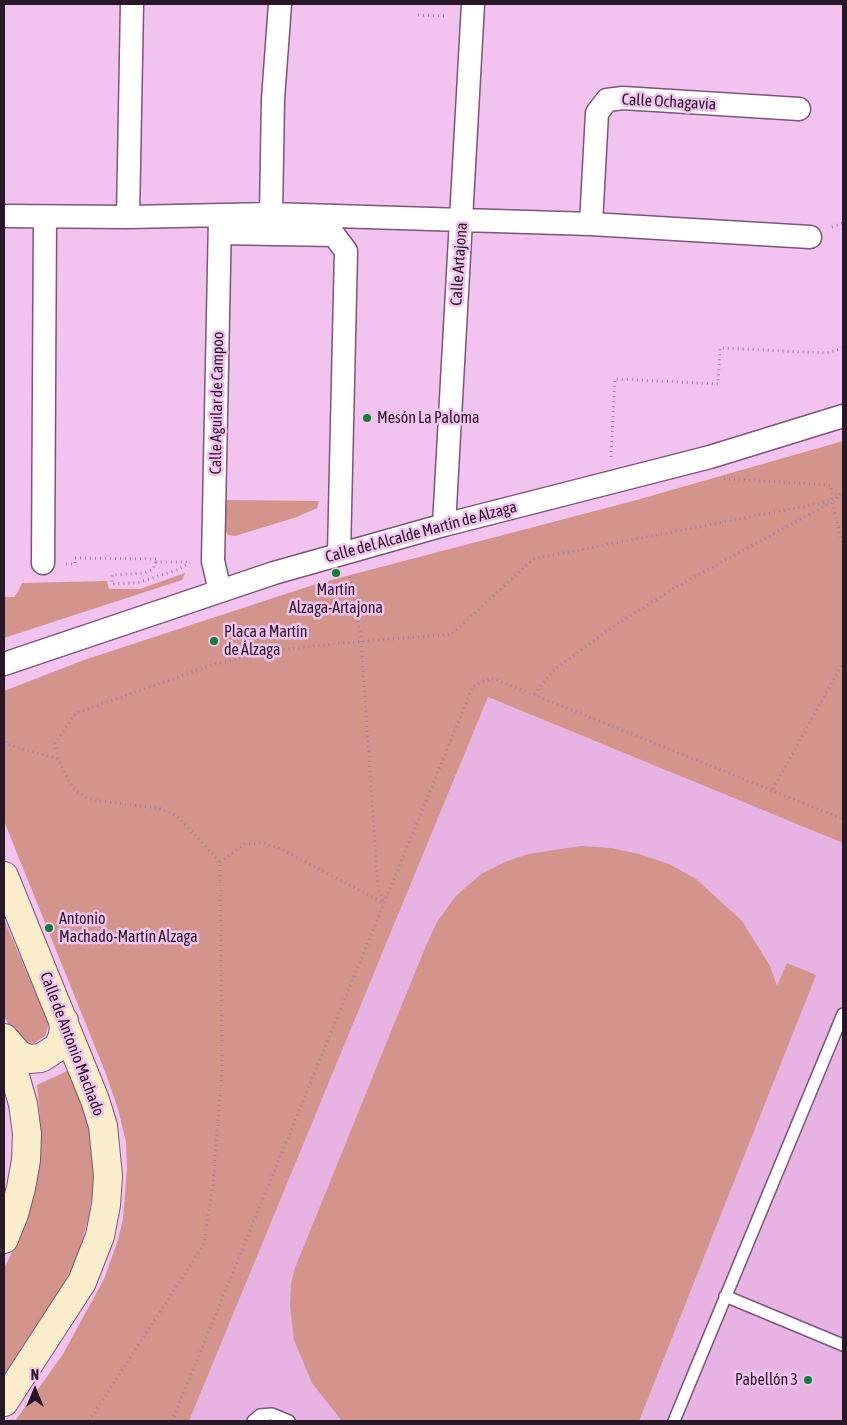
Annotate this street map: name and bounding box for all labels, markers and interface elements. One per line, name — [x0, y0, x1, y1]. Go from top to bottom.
street label: Calle Ochagavia — [621, 90, 717, 114]
street label: Calle Artajona — [447, 222, 471, 306]
street label: Calle Aguilar de Campoo — [206, 331, 228, 475]
place label: Mesón La Paloma — [377, 408, 479, 428]
marker: Mesón La Paloma — [361, 412, 373, 424]
street label: Calle del Alcalde Martín de Alzaga — [323, 497, 519, 567]
marker: Martín Alzaga-Artajona — [330, 567, 342, 579]
place label: Martín Alzaga-Artajona — [289, 580, 383, 618]
place label: Placa a Martín de Álzaga — [224, 622, 307, 660]
marker: Placa a Martín de Álzaga — [208, 635, 220, 647]
place label: Antonio Machado-Martín Alzaga — [59, 909, 198, 947]
marker: Antonio Machado-Martín Alzaga — [43, 922, 55, 934]
street label: Calle de Antonio Machado — [36, 969, 108, 1119]
north arrow — [10, 1365, 60, 1415]
text: N — [31, 1367, 39, 1383]
place label: Pabellón 3 — [735, 1370, 798, 1390]
marker: Pabellón 3 — [802, 1374, 814, 1386]

